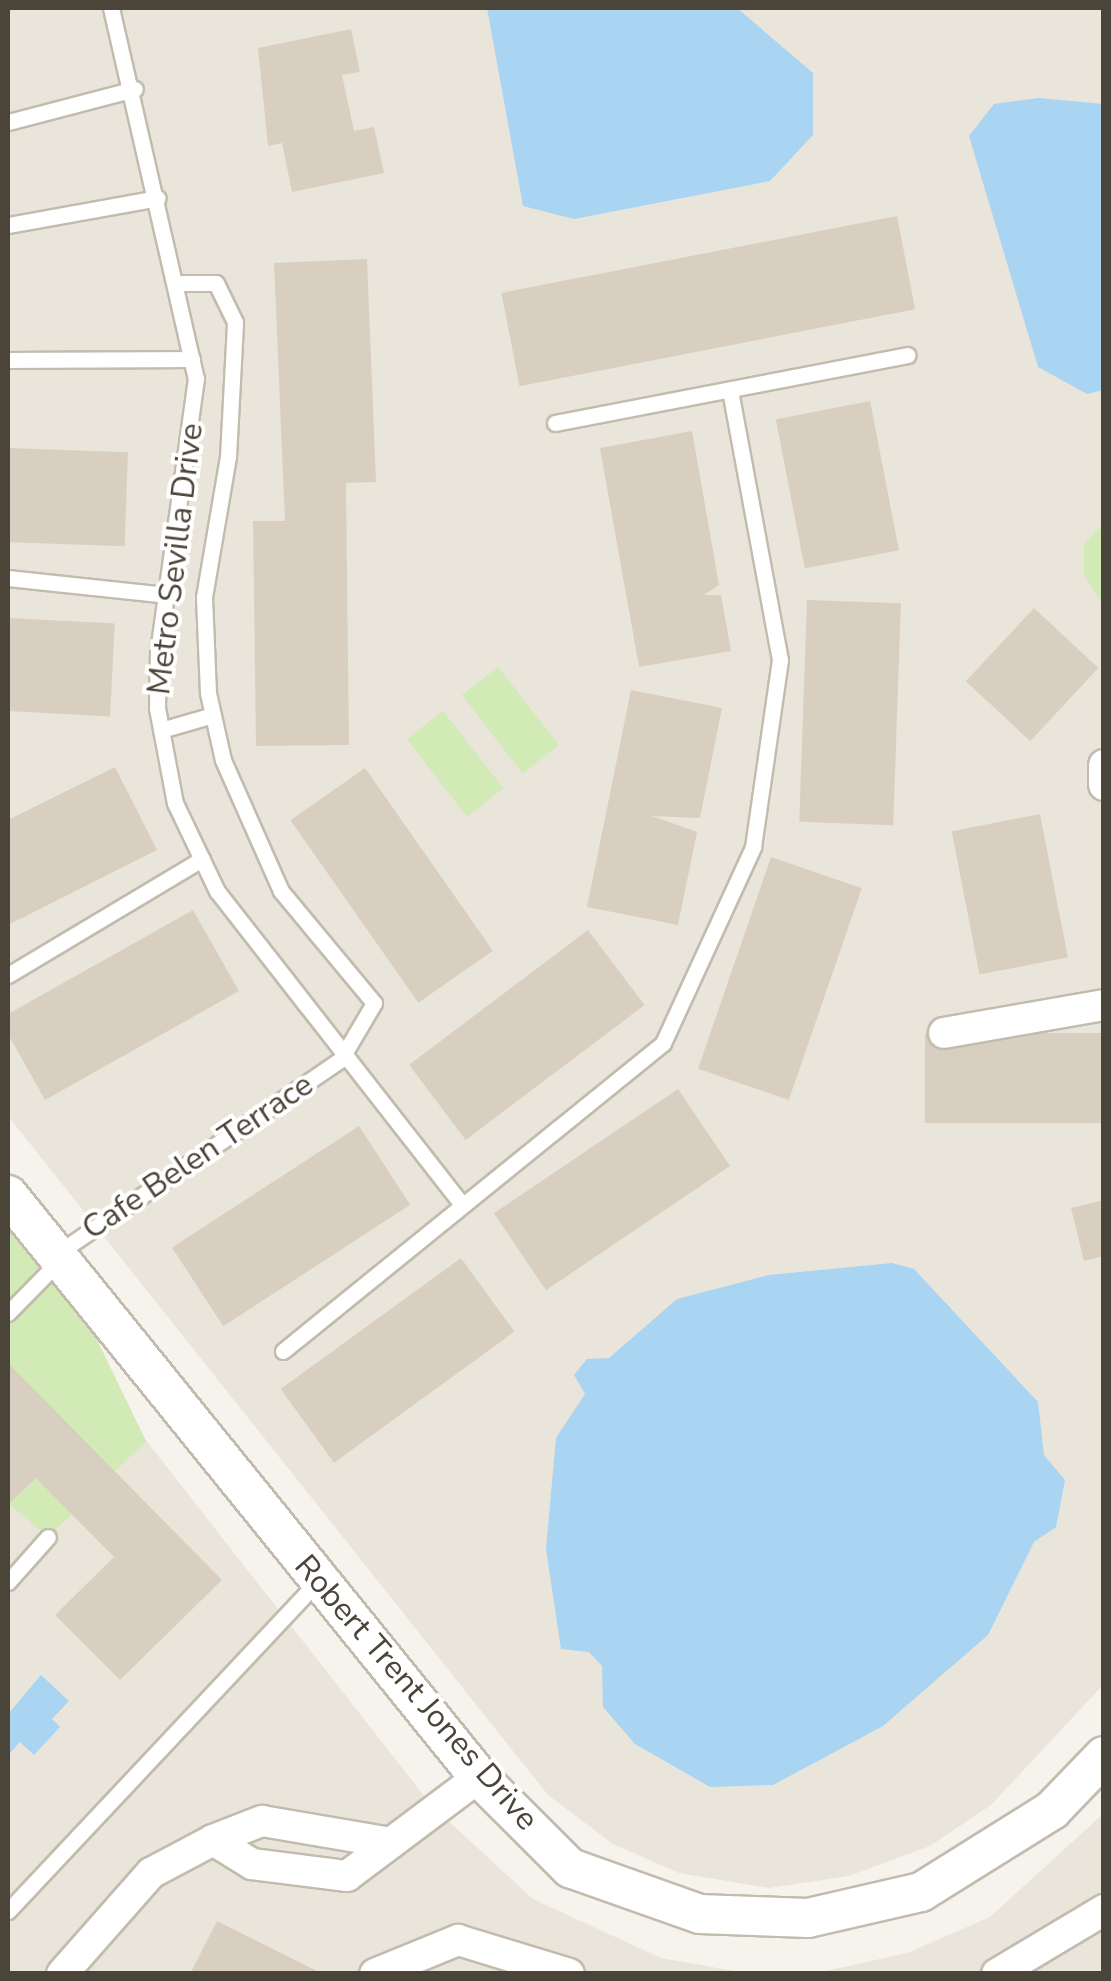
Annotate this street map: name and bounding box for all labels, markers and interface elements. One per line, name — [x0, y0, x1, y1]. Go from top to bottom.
street label: Metro Sevilla Drive — [140, 421, 212, 697]
street label: Cafe Belen Terrace — [75, 1066, 321, 1248]
street label: Robert Trent Jones Drive — [286, 1548, 546, 1838]

